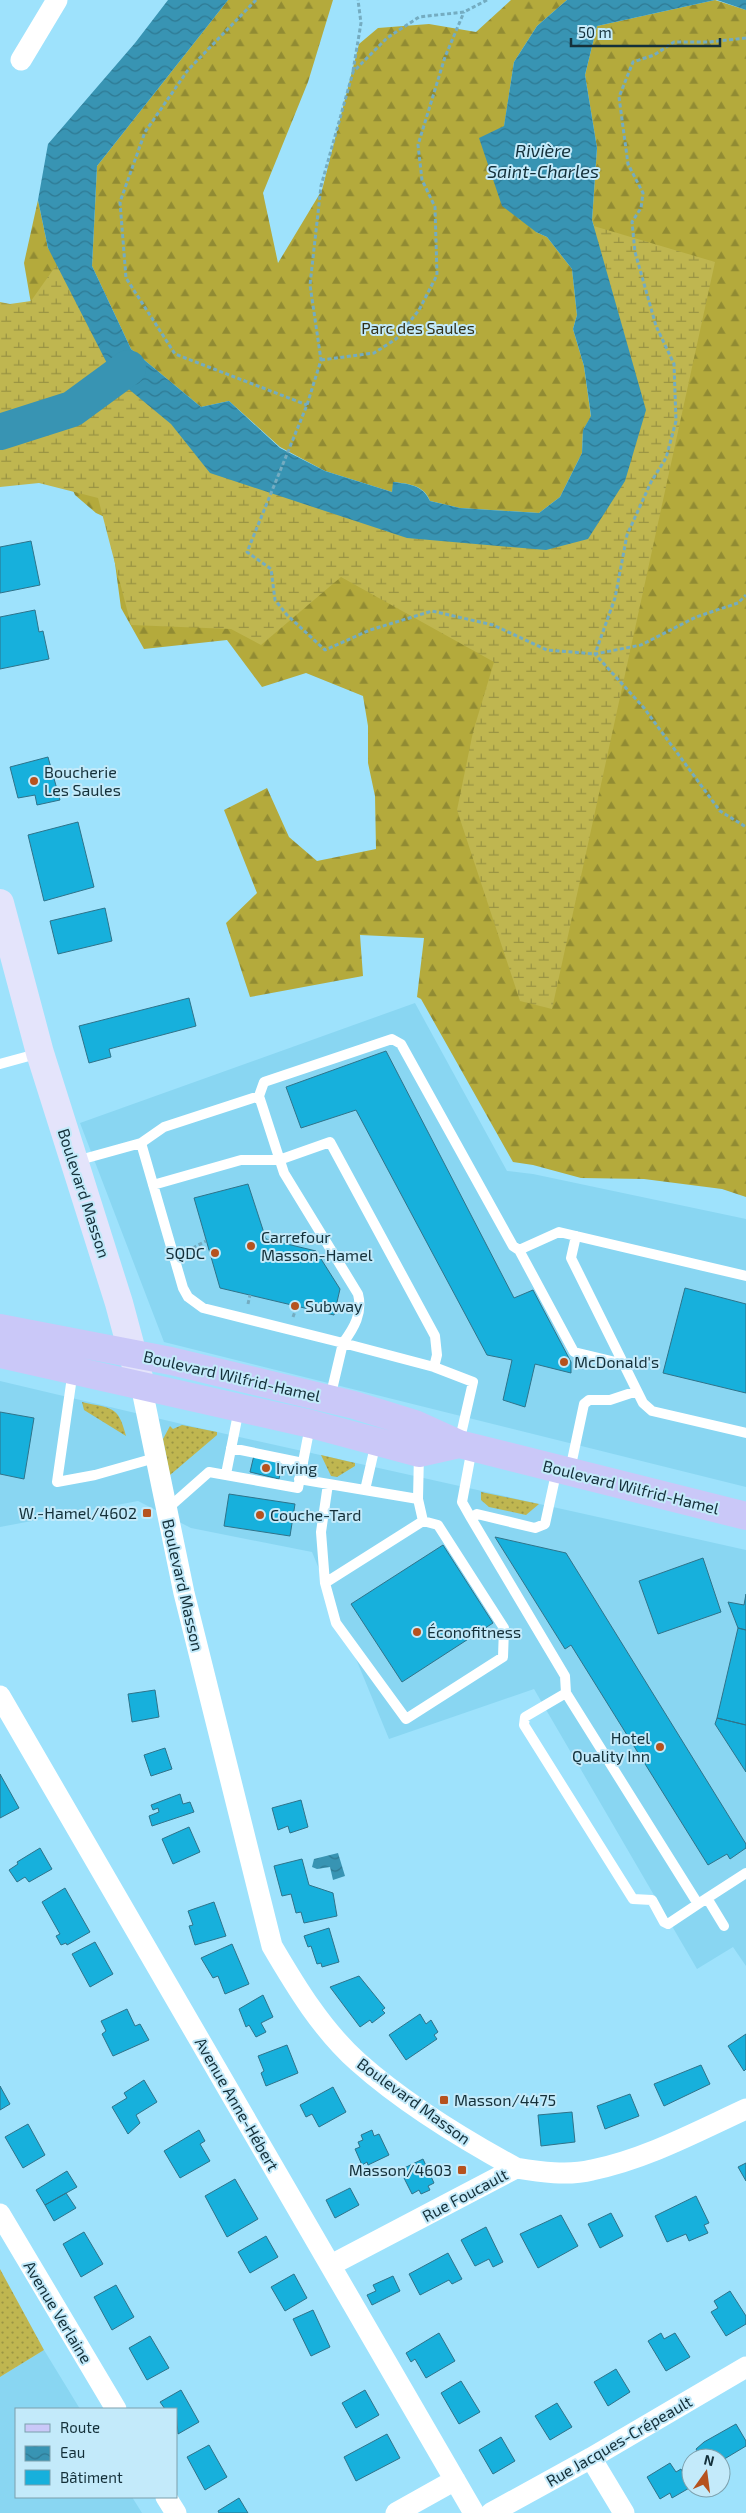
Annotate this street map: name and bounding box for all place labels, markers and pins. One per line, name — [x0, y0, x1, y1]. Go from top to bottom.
place label: Boucherie Les Saules — [44, 762, 121, 799]
marker: Boucherie Les Saules — [28, 775, 40, 787]
place label: Carrefour Masson-Hamel — [261, 1227, 373, 1264]
marker: Carrefour Masson-Hamel — [245, 1240, 257, 1252]
place label: SQDC — [166, 1243, 205, 1263]
marker: SQDC — [209, 1247, 221, 1259]
place label: Subway — [305, 1296, 363, 1315]
marker: Subway — [289, 1300, 301, 1312]
place label: McDonald's — [574, 1352, 659, 1371]
marker: McDonald's — [558, 1356, 570, 1368]
place label: Irving — [276, 1458, 317, 1477]
marker: Irving — [260, 1462, 272, 1474]
place label: W.-Hamel/4602 — [19, 1503, 137, 1522]
place label: Couche-Tard — [270, 1505, 361, 1524]
marker: W.-Hamel/4602 — [141, 1507, 153, 1519]
marker: Couche-Tard — [254, 1509, 266, 1521]
place label: Éconofitness — [427, 1622, 521, 1641]
marker: Éconofitness — [411, 1626, 423, 1638]
place label: Hotel Quality Inn — [572, 1728, 650, 1766]
marker: Hotel Quality Inn — [654, 1741, 666, 1753]
place label: Masson/4475 — [454, 2090, 556, 2109]
marker: Masson/4475 — [438, 2094, 450, 2106]
place label: Masson/4603 — [349, 2160, 452, 2179]
marker: Masson/4603 — [456, 2164, 468, 2176]

